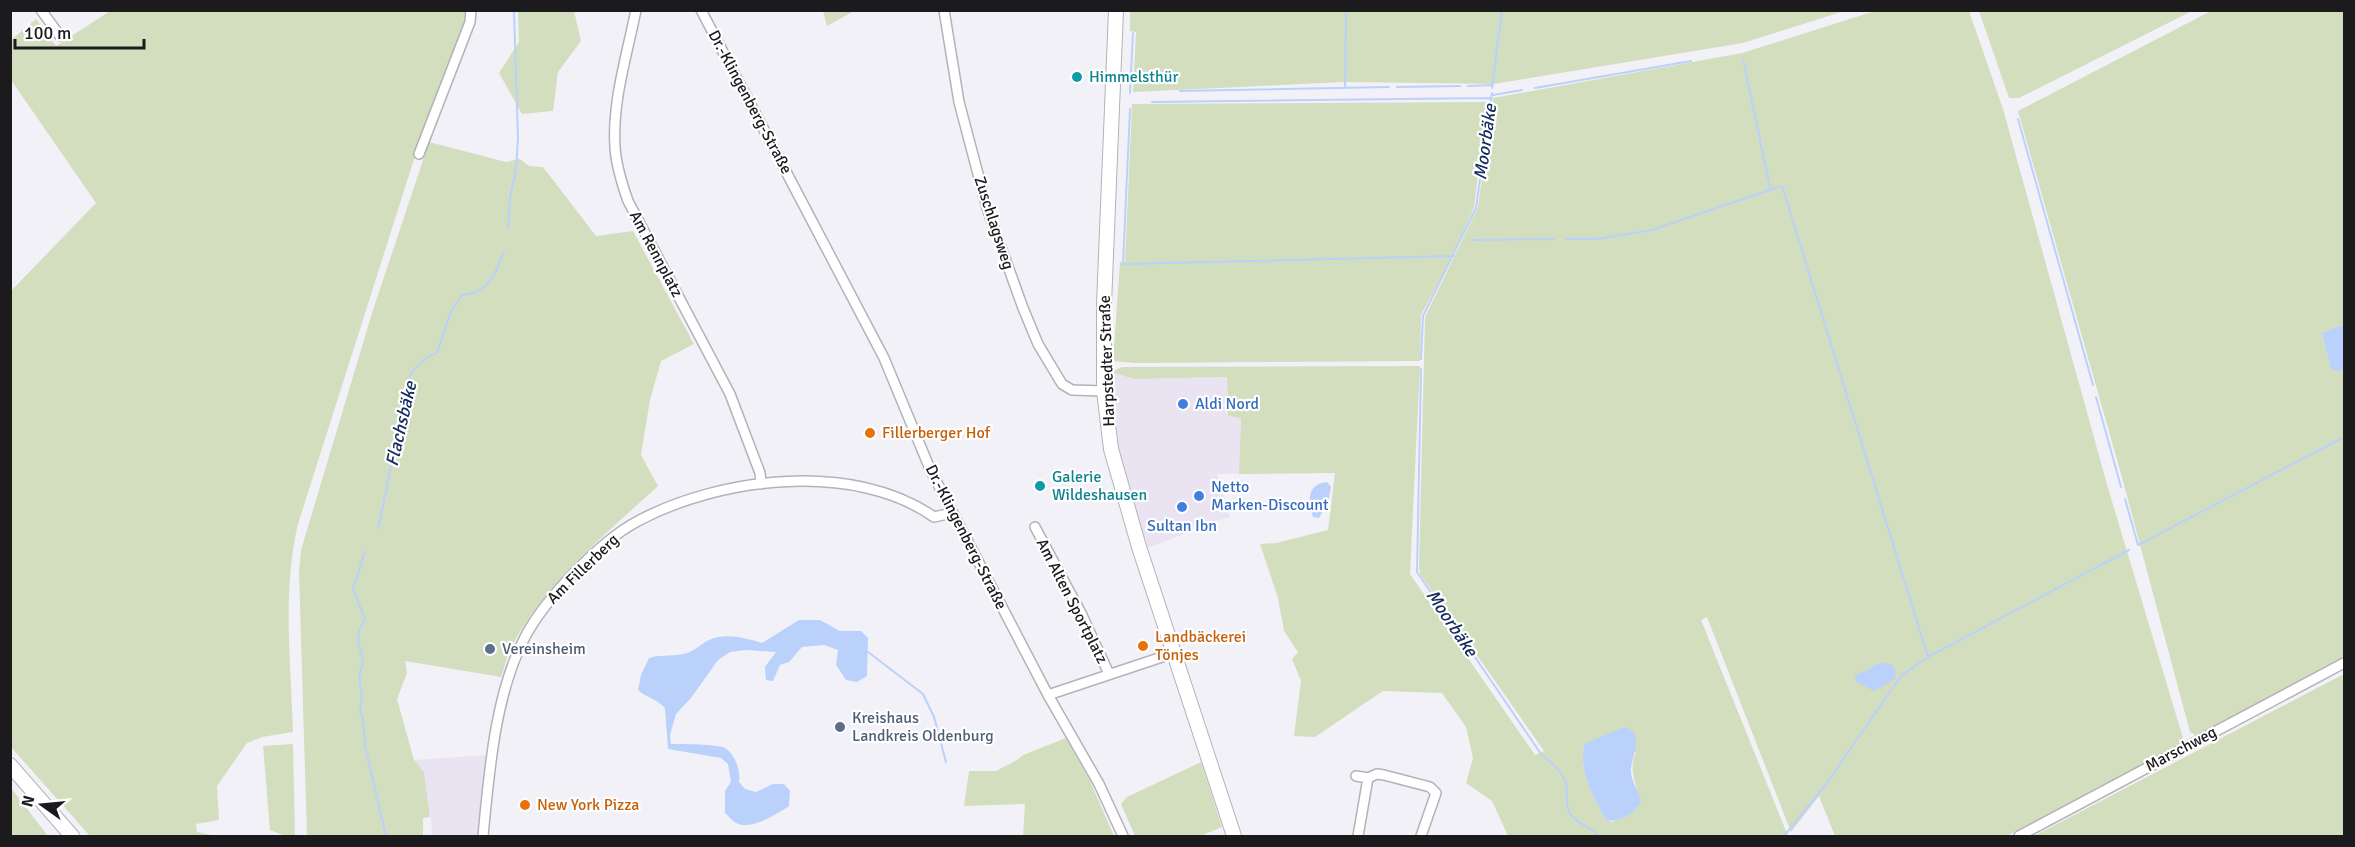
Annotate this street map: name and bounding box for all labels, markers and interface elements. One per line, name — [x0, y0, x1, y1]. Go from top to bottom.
scale bar — [15, 12, 144, 50]
text: 100 m — [24, 22, 71, 44]
street label: Dr.-Klingenberg-Straße — [704, 27, 796, 177]
place label: Himmelsthür — [1089, 67, 1178, 87]
marker: Himmelsthür — [1070, 70, 1084, 84]
water label: Moorbäke — [1469, 102, 1501, 181]
street label: Zuschlagsweg — [970, 174, 1018, 272]
street label: Am Rennplatz — [625, 207, 687, 301]
street label: Harpstedter Straße — [1095, 295, 1119, 427]
water label: Flachsbäke — [381, 379, 422, 468]
place label: Aldi Nord — [1195, 394, 1259, 414]
marker: Aldi Nord — [1176, 397, 1190, 411]
place label: Fillerberger Hof — [882, 423, 991, 443]
marker: Fillerberger Hof — [863, 426, 877, 440]
street label: Dr.-Klingenberg-Straße — [921, 461, 1011, 613]
place label: Galerie Wildeshausen — [1052, 467, 1147, 505]
place label: Netto Marken-Discount — [1211, 477, 1329, 515]
marker: Galerie Wildeshausen — [1033, 479, 1047, 493]
marker: Netto Marken-Discount — [1192, 489, 1206, 503]
marker: Sultan Ibn — [1175, 500, 1189, 514]
place label: Sultan Ibn — [1147, 516, 1217, 536]
street label: Am Fillerberg — [543, 530, 623, 608]
street label: Am Alten Sportplatz — [1032, 535, 1112, 667]
water label: Moorbäke — [1422, 585, 1483, 662]
place label: Landbäckerei Tönjes — [1155, 627, 1246, 665]
place label: Vereinsheim — [502, 639, 586, 659]
marker: Landbäckerei Tönjes — [1136, 639, 1150, 653]
marker: Vereinsheim — [483, 642, 497, 656]
place label: Kreishaus Landkreis Oldenburg — [852, 708, 994, 746]
marker: Kreishaus Landkreis Oldenburg — [833, 720, 847, 734]
street label: Marschweg — [2142, 722, 2220, 776]
north arrow — [12, 775, 72, 835]
text: N — [17, 793, 40, 809]
place label: New York Pizza — [537, 795, 639, 815]
marker: New York Pizza — [518, 798, 532, 812]

